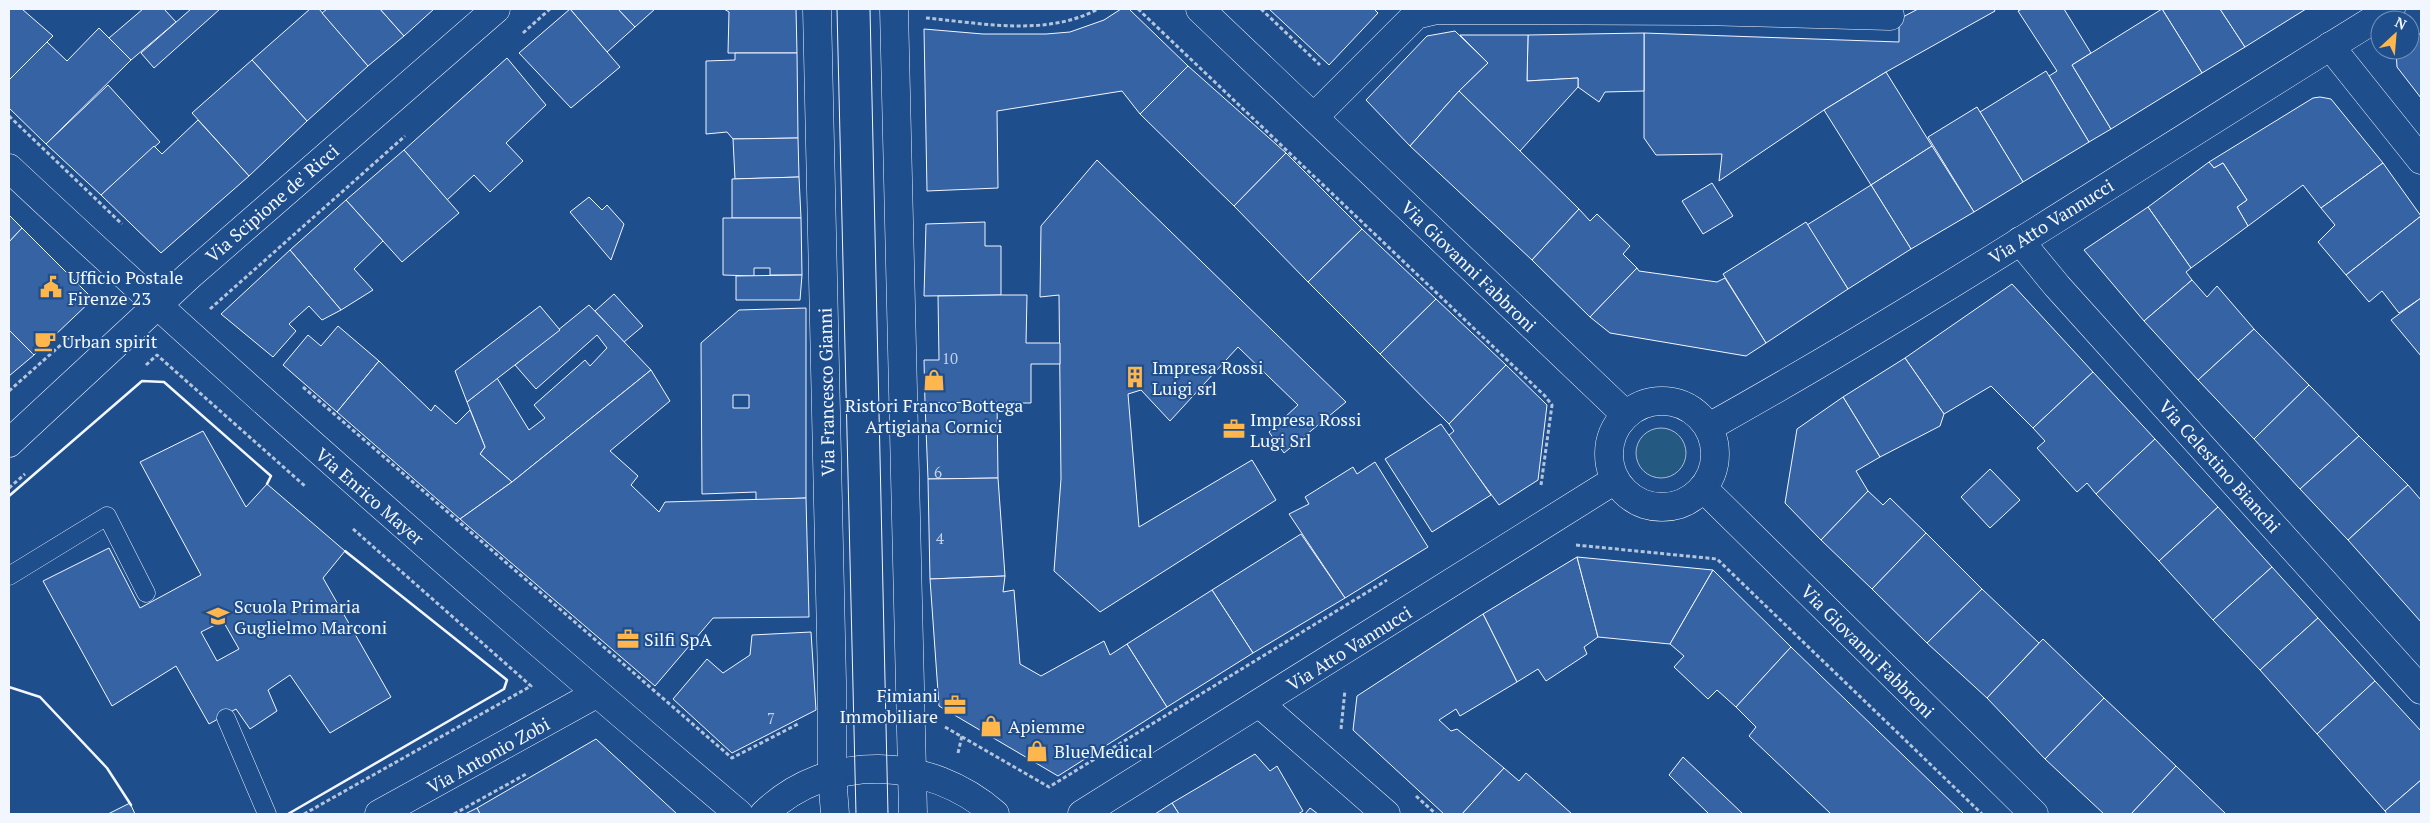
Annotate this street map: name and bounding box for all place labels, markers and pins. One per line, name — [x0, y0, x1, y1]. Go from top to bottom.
place label: Ufficio Postale Firenze 23 — [68, 265, 183, 310]
public building icon: Ufficio Postale Firenze 23 — [38, 274, 64, 300]
cafe icon: Urban spirit — [32, 328, 58, 354]
place label: Urban spirit — [62, 329, 158, 353]
place label: Impresa Rossi Luigi srl — [1152, 355, 1263, 400]
building icon: Impresa Rossi Luigi srl — [1122, 364, 1148, 390]
shop icon: Ristori Franco Bottega Artigiana Cornici — [921, 367, 947, 393]
place label: Ristori Franco Bottega Artigiana Cornici — [845, 393, 1023, 438]
place label: Impresa Rossi Lugi Srl — [1250, 407, 1361, 452]
office icon: Impresa Rossi Lugi Srl — [1221, 416, 1247, 442]
place label: Scuola Primaria Guglielmo Marconi — [234, 594, 387, 639]
school or university icon: Scuola Primaria Guglielmo Marconi — [205, 603, 231, 629]
office icon: Silfi SpA — [615, 626, 641, 652]
place label: Silfi SpA — [644, 627, 712, 651]
place label: Fimiani Immobiliare — [840, 683, 938, 728]
office icon: Fimiani Immobiliare — [942, 692, 968, 718]
shop icon: Apiemme — [978, 713, 1004, 739]
place label: Apiemme — [1008, 714, 1085, 738]
shop icon: BlueMedical — [1024, 738, 1050, 764]
place label: BlueMedical — [1054, 739, 1153, 763]

